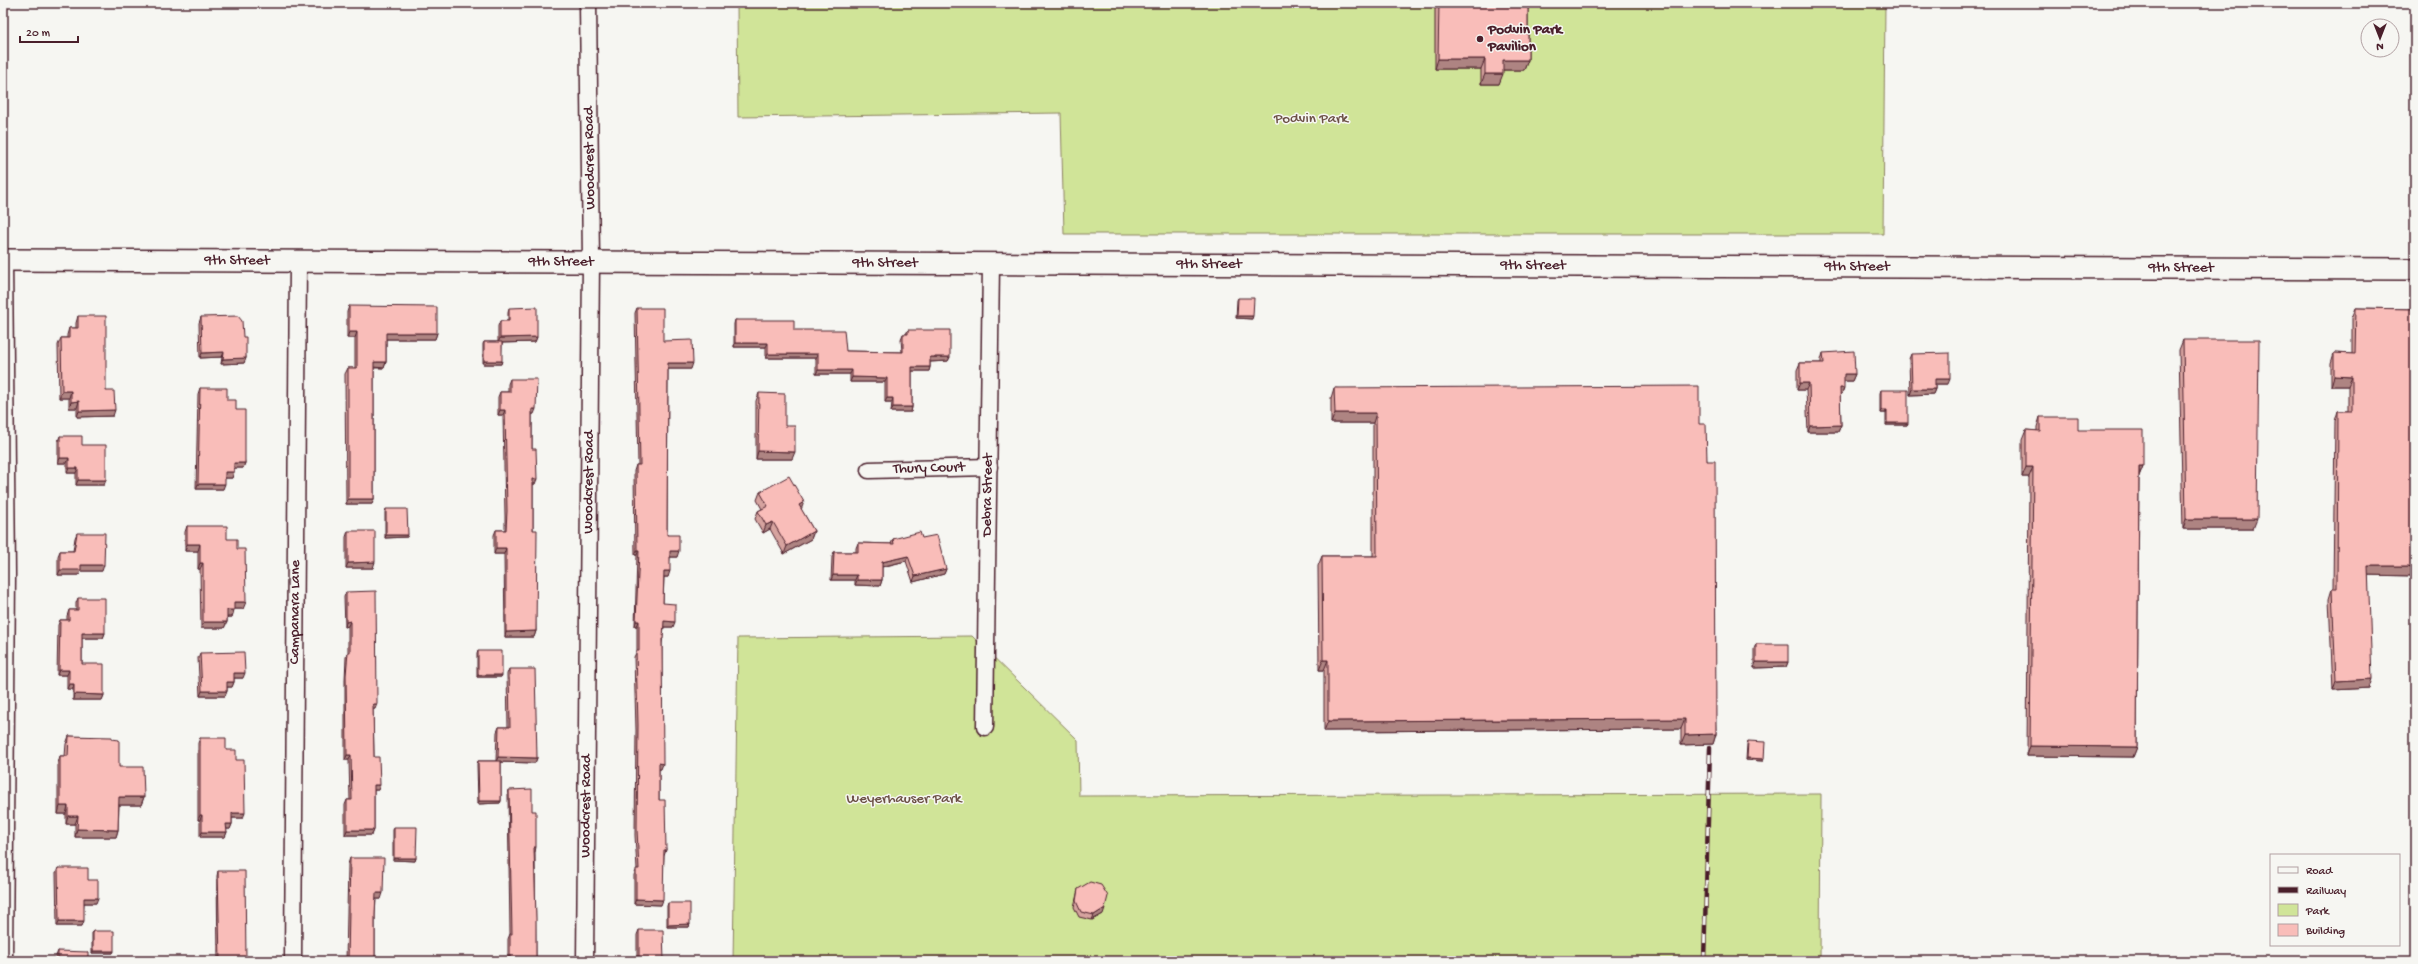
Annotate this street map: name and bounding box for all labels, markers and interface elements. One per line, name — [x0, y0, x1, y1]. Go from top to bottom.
scale bar — [20, 18, 78, 44]
north arrow — [2360, 18, 2400, 58]
place label: Podvin Park Pavilion — [1487, 21, 1564, 56]
text: 20 m — [26, 27, 51, 41]
marker: Podvin Park Pavilion — [1475, 34, 1485, 44]
text: N — [2376, 40, 2384, 52]
street label: Woodcrest Road — [580, 105, 600, 210]
park label: Podvin Park — [1273, 110, 1349, 128]
street label: 9th Street — [203, 252, 272, 270]
street label: 9th Street — [527, 253, 596, 271]
street label: 9th Street — [851, 254, 920, 272]
street label: 9th Street — [1175, 255, 1244, 274]
street label: 9th Street — [1499, 257, 1568, 275]
street label: 9th Street — [1823, 258, 1892, 276]
street label: 9th Street — [2147, 259, 2216, 277]
street label: Woodcrest Road — [580, 429, 599, 534]
street label: Debra Street — [978, 452, 998, 537]
street label: Thury Court — [892, 459, 967, 478]
street label: Campanara Lane — [286, 560, 305, 664]
street label: Woodcrest Road — [577, 753, 596, 858]
park label: Weyerhauser Park — [846, 790, 963, 808]
legend — [2270, 854, 2400, 946]
text: Road — [2306, 865, 2333, 879]
text: Railway — [2306, 885, 2346, 899]
text: Park — [2305, 905, 2331, 919]
text: Building — [2305, 925, 2345, 939]

